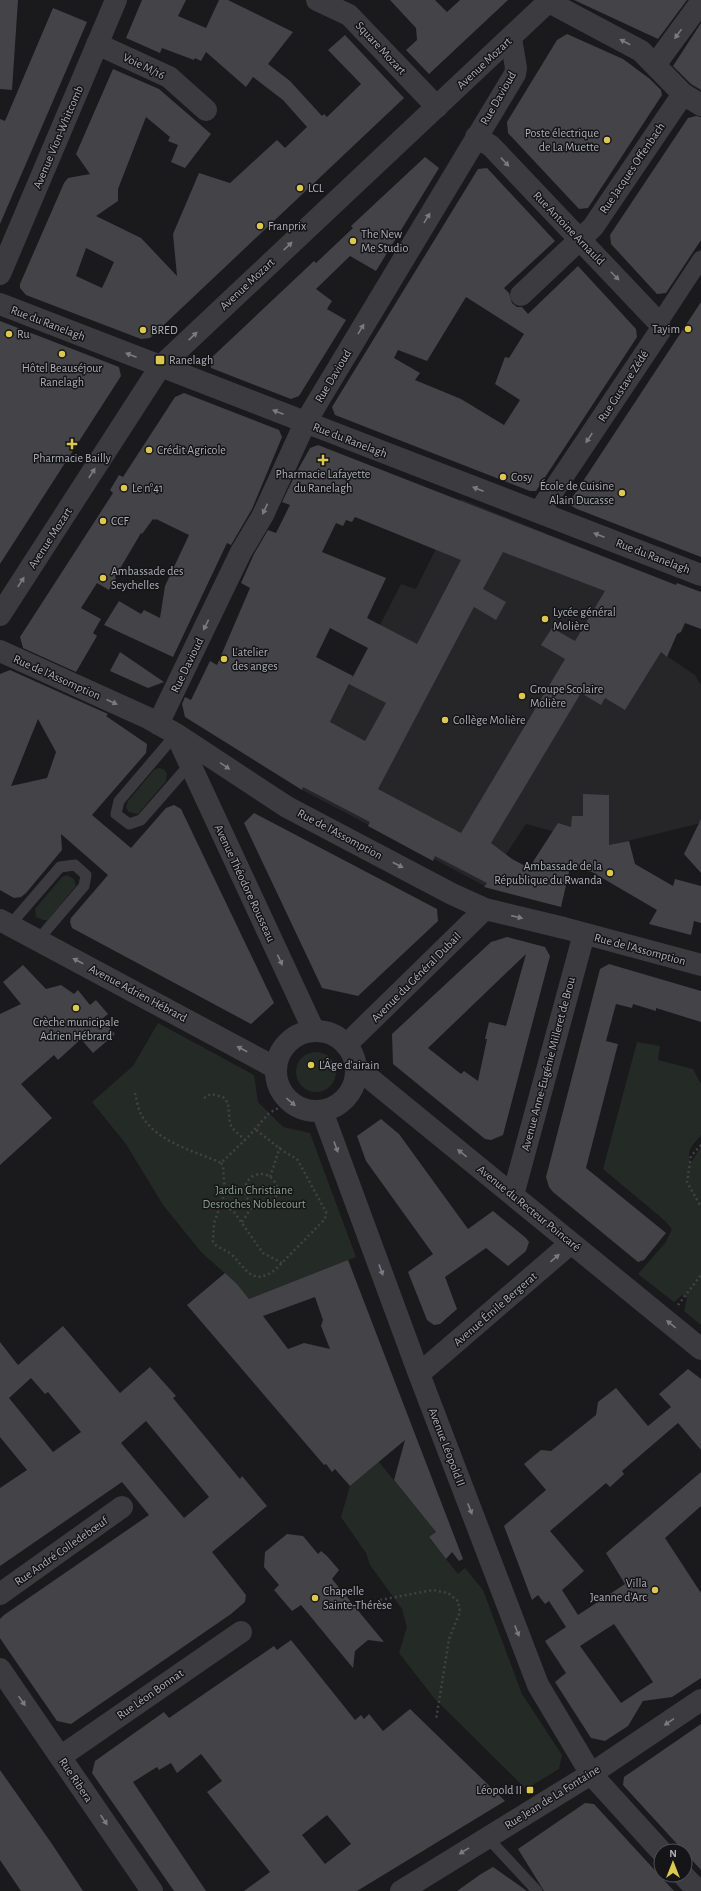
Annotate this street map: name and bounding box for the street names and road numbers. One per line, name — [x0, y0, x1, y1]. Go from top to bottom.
street label: Square Mozart — [354, 19, 409, 77]
street label: Avenue Mozart — [454, 35, 514, 91]
street label: Voie M/16 — [121, 51, 167, 81]
street label: Rue Davioud — [478, 69, 518, 127]
street label: Avenue Vion-Whitcomb — [31, 84, 85, 190]
street label: Rue Jacques Offenbach — [597, 120, 667, 216]
street label: Rue Antoine Arnauld — [531, 189, 607, 267]
street label: Avenue Mozart — [217, 256, 277, 312]
street label: Rue du Ranelagh — [9, 302, 87, 344]
street label: Rue Davioud — [313, 347, 353, 405]
street label: Rue Gustave Zédé — [596, 348, 650, 424]
street label: Rue du Ranelagh — [311, 420, 389, 460]
street label: Avenue Mozart — [26, 505, 74, 571]
street label: Rue du Ranelagh — [614, 536, 692, 576]
street label: Rue Davioud — [169, 636, 205, 694]
street label: Rue de l'Assomption — [12, 652, 102, 702]
street label: Rue de l'Assomption — [296, 807, 384, 861]
street label: Avenue Théodore Rousseau — [212, 822, 278, 944]
street label: Avenue du Général Dubail — [369, 930, 463, 1024]
street label: Rue de l'Assomption — [593, 931, 687, 967]
street label: Avenue Adrien Hébrard — [87, 962, 189, 1024]
street label: Avenue Anne-Eugénie Milleret de Brou — [519, 976, 577, 1152]
street label: Avenue du Recteur Poincaré — [475, 1163, 583, 1253]
street label: Avenue Émile Bergerat — [450, 1269, 539, 1348]
street label: Avenue Léopold II — [427, 1406, 467, 1488]
street label: Rue André Colledebœuf — [12, 1514, 111, 1588]
street label: Rue Léon Bonnat — [115, 1667, 186, 1721]
street label: Rue Ribera — [57, 1756, 95, 1805]
street label: Rue Jean de La Fontaine — [502, 1763, 602, 1831]

